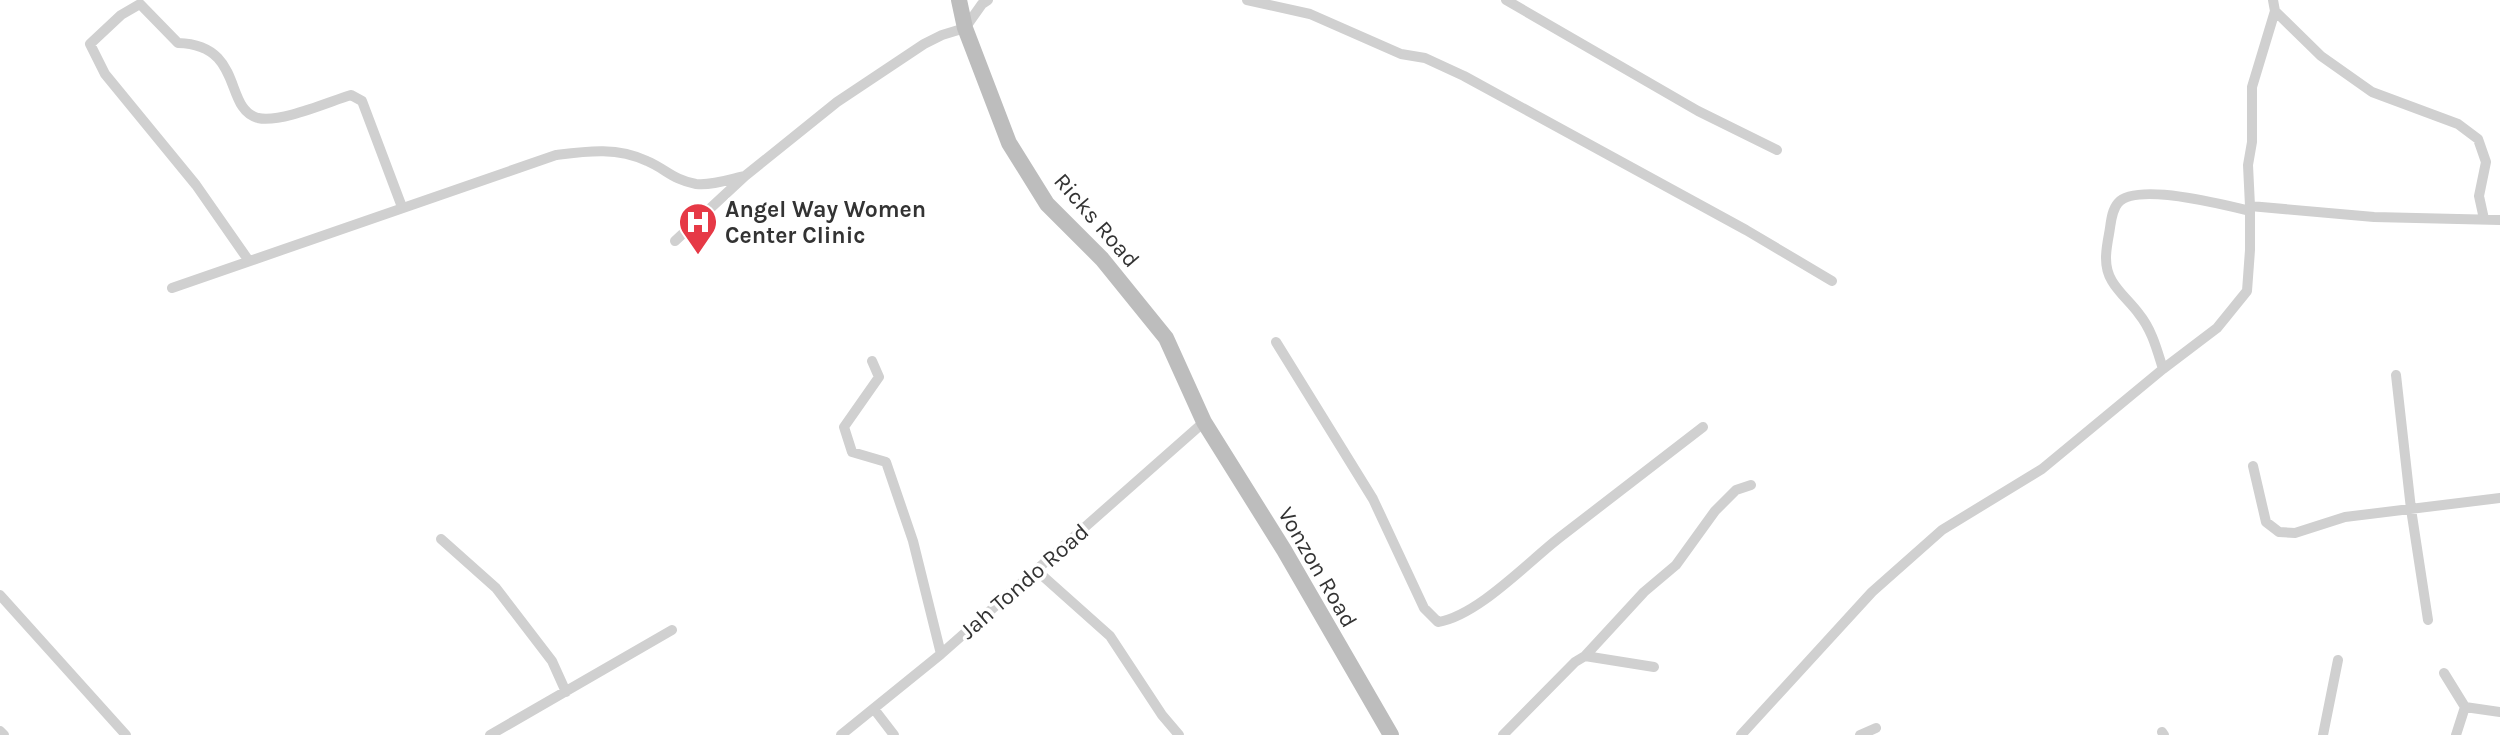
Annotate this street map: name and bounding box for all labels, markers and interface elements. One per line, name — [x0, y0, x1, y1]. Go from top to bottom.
street label: Ricks Road — [1048, 168, 1145, 273]
place label: Angel Way Women Center Clinic — [725, 196, 926, 249]
hospital icon: Angel Way Women Center Clinic — [677, 201, 719, 256]
street label: Vonzon Road — [1272, 502, 1363, 632]
street label: Jah Tondo Road — [954, 518, 1094, 645]

